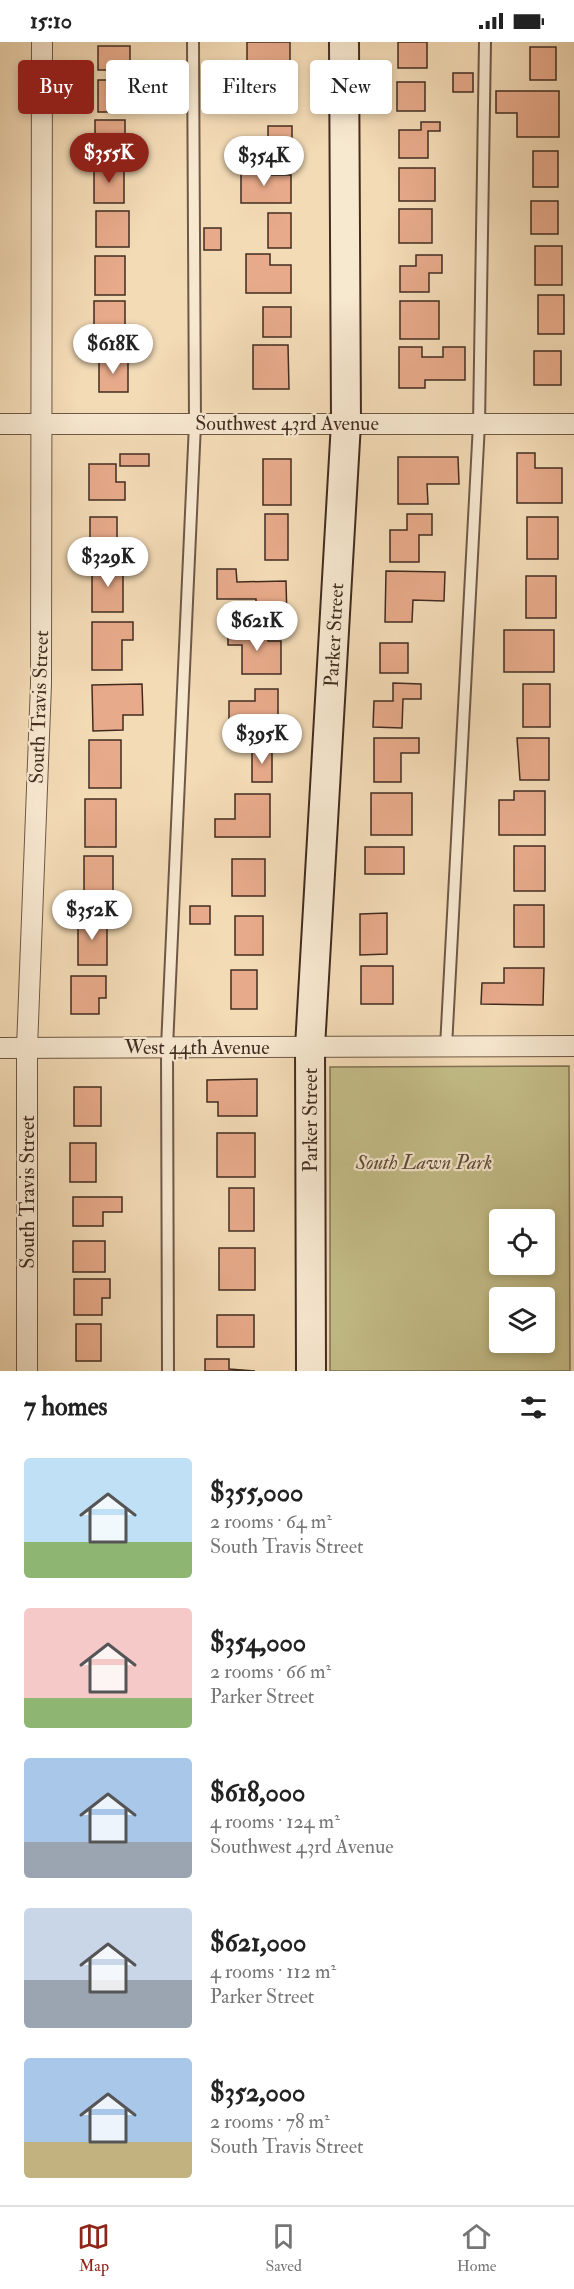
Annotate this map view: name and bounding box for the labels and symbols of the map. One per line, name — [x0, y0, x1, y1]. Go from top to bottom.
pin: $355K — [67, 133, 151, 184]
pin: $354K — [222, 136, 306, 187]
pin: $618K — [71, 324, 155, 375]
street label: Southwest 43rd Avenue — [195, 411, 379, 436]
pin: $329K — [66, 537, 150, 588]
street label: Parker Street — [319, 582, 349, 688]
pin: $621K — [215, 601, 299, 652]
street label: South Travis Street — [24, 629, 54, 784]
pin: $395K — [220, 714, 304, 765]
pin: $352K — [50, 890, 134, 941]
street label: West 44th Avenue — [123, 1035, 270, 1060]
street label: Parker Street — [298, 1067, 323, 1172]
street label: South Travis Street — [15, 1115, 40, 1269]
park label: South Lawn Park — [355, 1150, 492, 1175]

